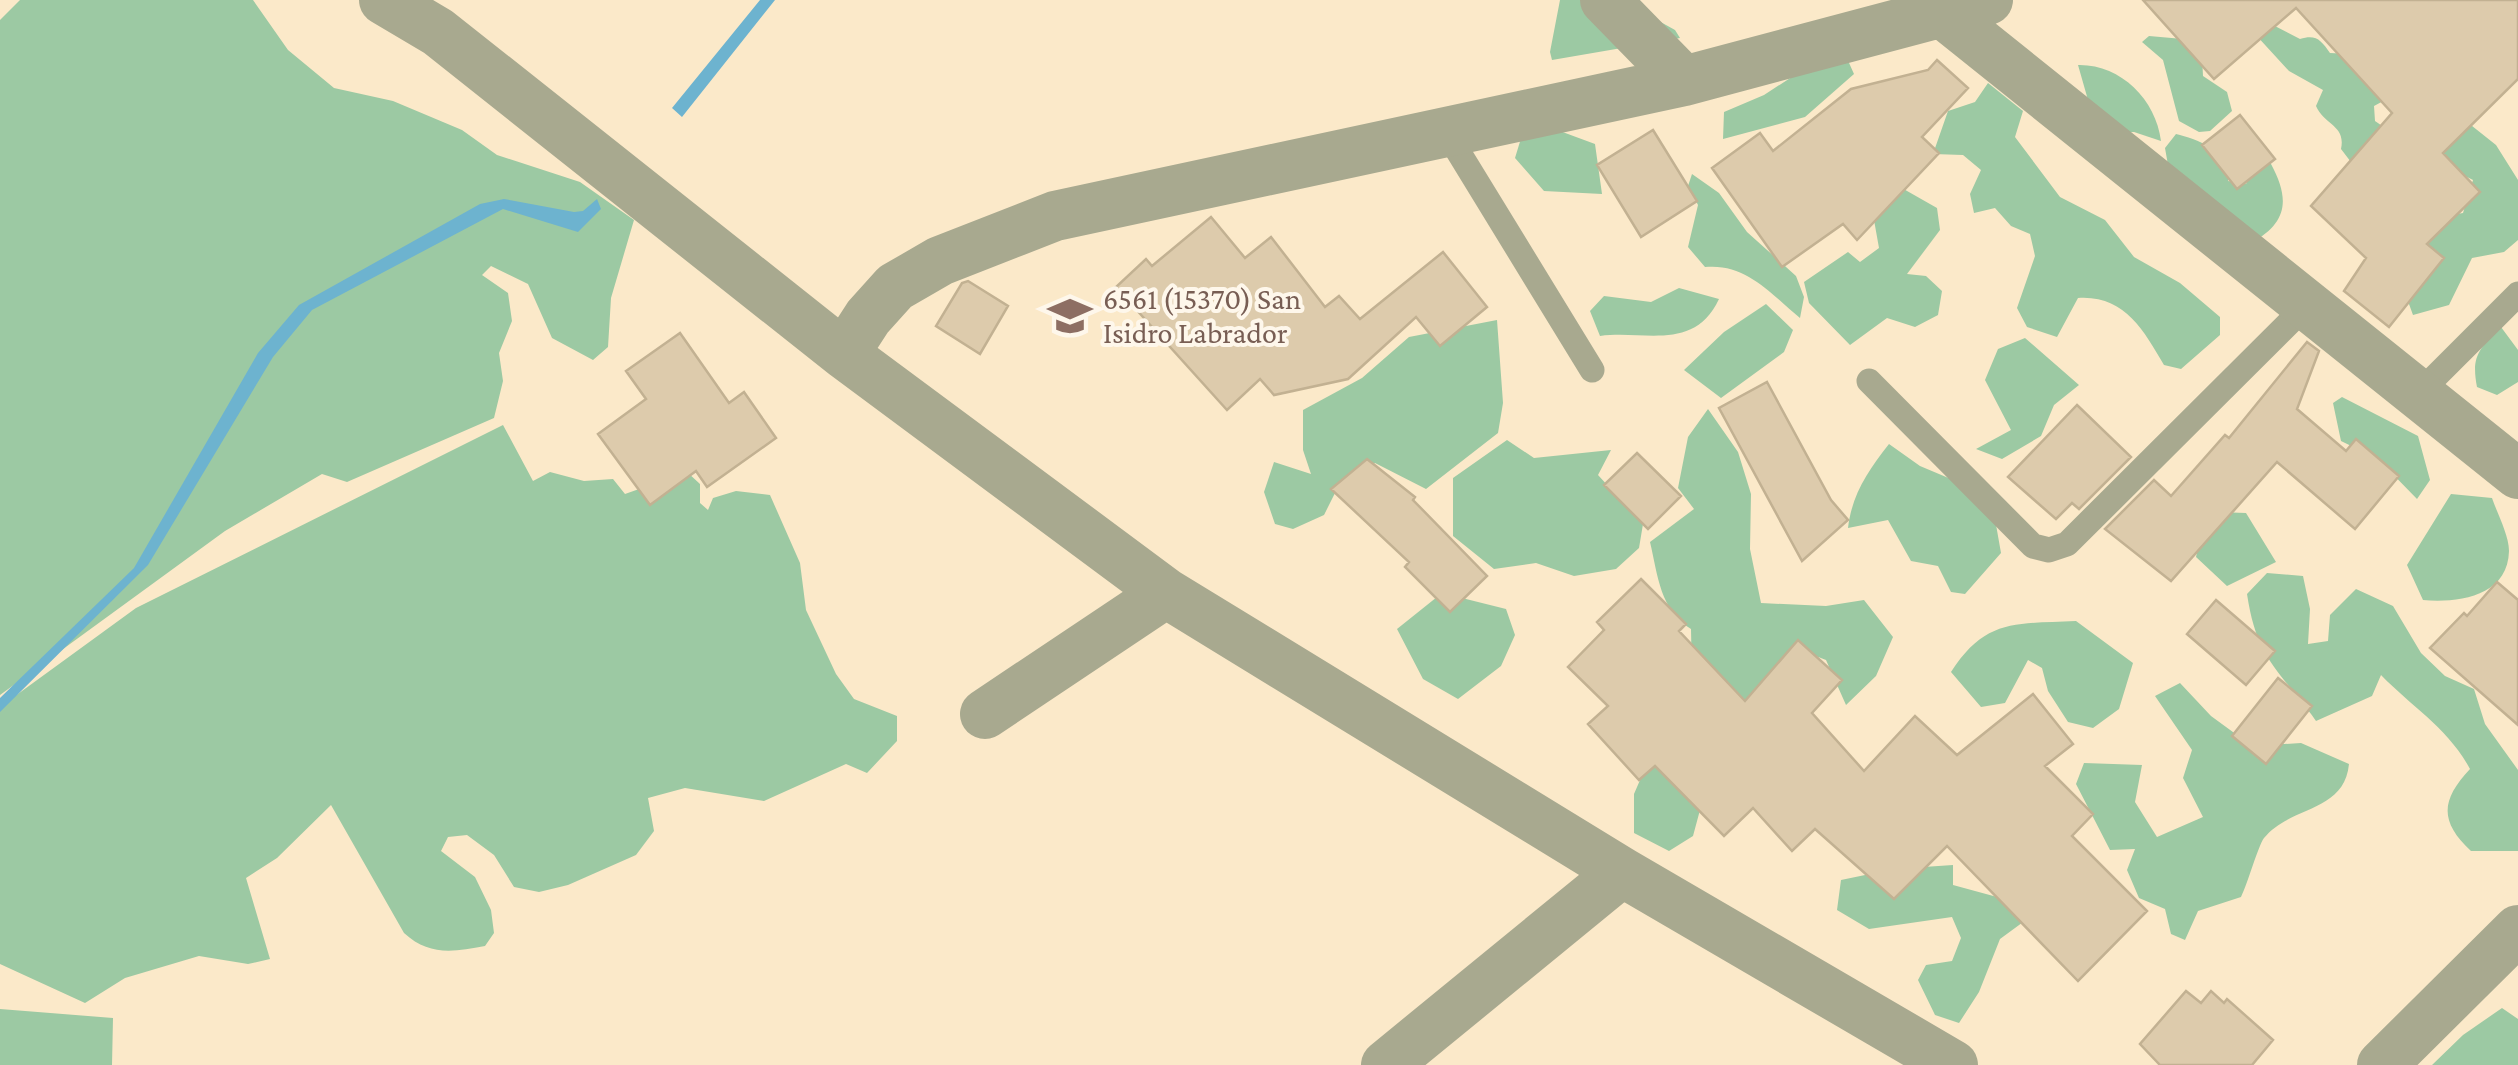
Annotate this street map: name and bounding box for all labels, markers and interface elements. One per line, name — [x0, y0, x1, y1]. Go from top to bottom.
place label: 6561 (15370) San Isidro Labrador — [1103, 282, 1301, 349]
school or university icon: 6561 (15370) San Isidro Labrador — [1046, 292, 1094, 340]

